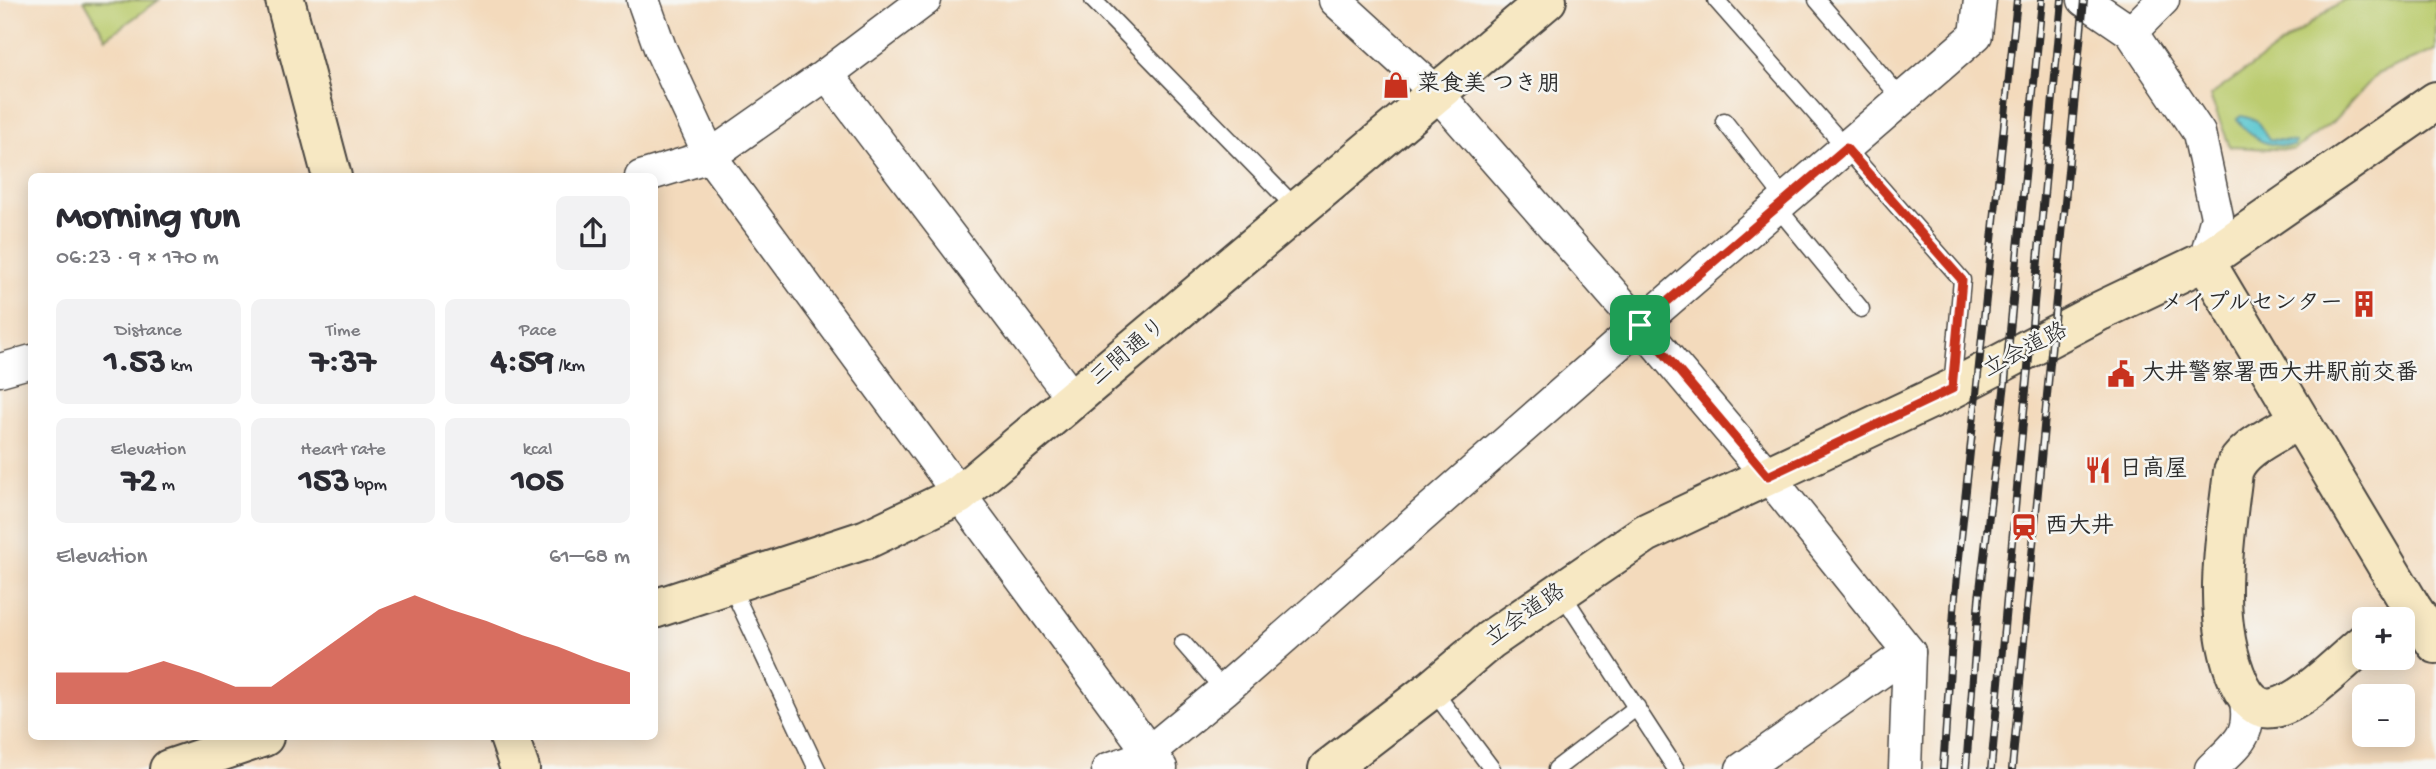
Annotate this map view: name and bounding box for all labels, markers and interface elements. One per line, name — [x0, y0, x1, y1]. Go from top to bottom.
shop icon: 菜食美 つき朋 — [1381, 70, 1411, 100]
place label: 菜食美 つき朋 — [1417, 71, 1560, 99]
button: share — [556, 196, 630, 270]
text: Morning run — [56, 197, 240, 241]
text: 06:23 · 9 × 170 m — [56, 245, 219, 272]
building icon: メイプルセンター — [2349, 289, 2379, 319]
place label: メイプルセンター — [2160, 290, 2343, 318]
pin — [1610, 295, 1670, 355]
icon: arrive — [1621, 306, 1659, 344]
street label: 三間通り — [1085, 313, 1173, 393]
street label: 立会道路 — [1978, 316, 2073, 385]
text: Distance — [115, 320, 182, 343]
text: Time — [326, 320, 360, 343]
text: Pace — [519, 320, 556, 343]
text: 1.53 — [104, 343, 166, 384]
text: 7:37 — [310, 343, 376, 384]
text: 4:59 — [490, 343, 554, 384]
text: km — [166, 355, 192, 378]
text: /km — [554, 355, 585, 378]
public building icon: 大井警察署西大井駅前交番 — [2106, 359, 2136, 389]
place label: 大井警察署西大井駅前交番 — [2142, 359, 2418, 388]
text: Elevation — [111, 439, 186, 462]
text: Heart rate — [300, 439, 386, 462]
text: kcal — [523, 439, 553, 462]
restaurant icon: 日高屋 — [2083, 455, 2113, 485]
place label: 日高屋 — [2119, 455, 2188, 484]
text: 72 — [122, 462, 157, 503]
text: 153 — [299, 462, 350, 503]
text: 105 — [511, 462, 564, 503]
text: m — [157, 474, 175, 497]
text: bpm — [350, 474, 387, 497]
station icon: 西大井 — [2009, 512, 2039, 542]
place label: 西大井 — [2045, 513, 2114, 541]
text: Elevation — [56, 544, 147, 571]
text: 61–68 m — [549, 544, 630, 571]
street label: 立会道路 — [1479, 577, 1571, 653]
map controls — [2352, 607, 2415, 747]
button: + — [2352, 607, 2415, 670]
button: − — [2352, 684, 2415, 747]

